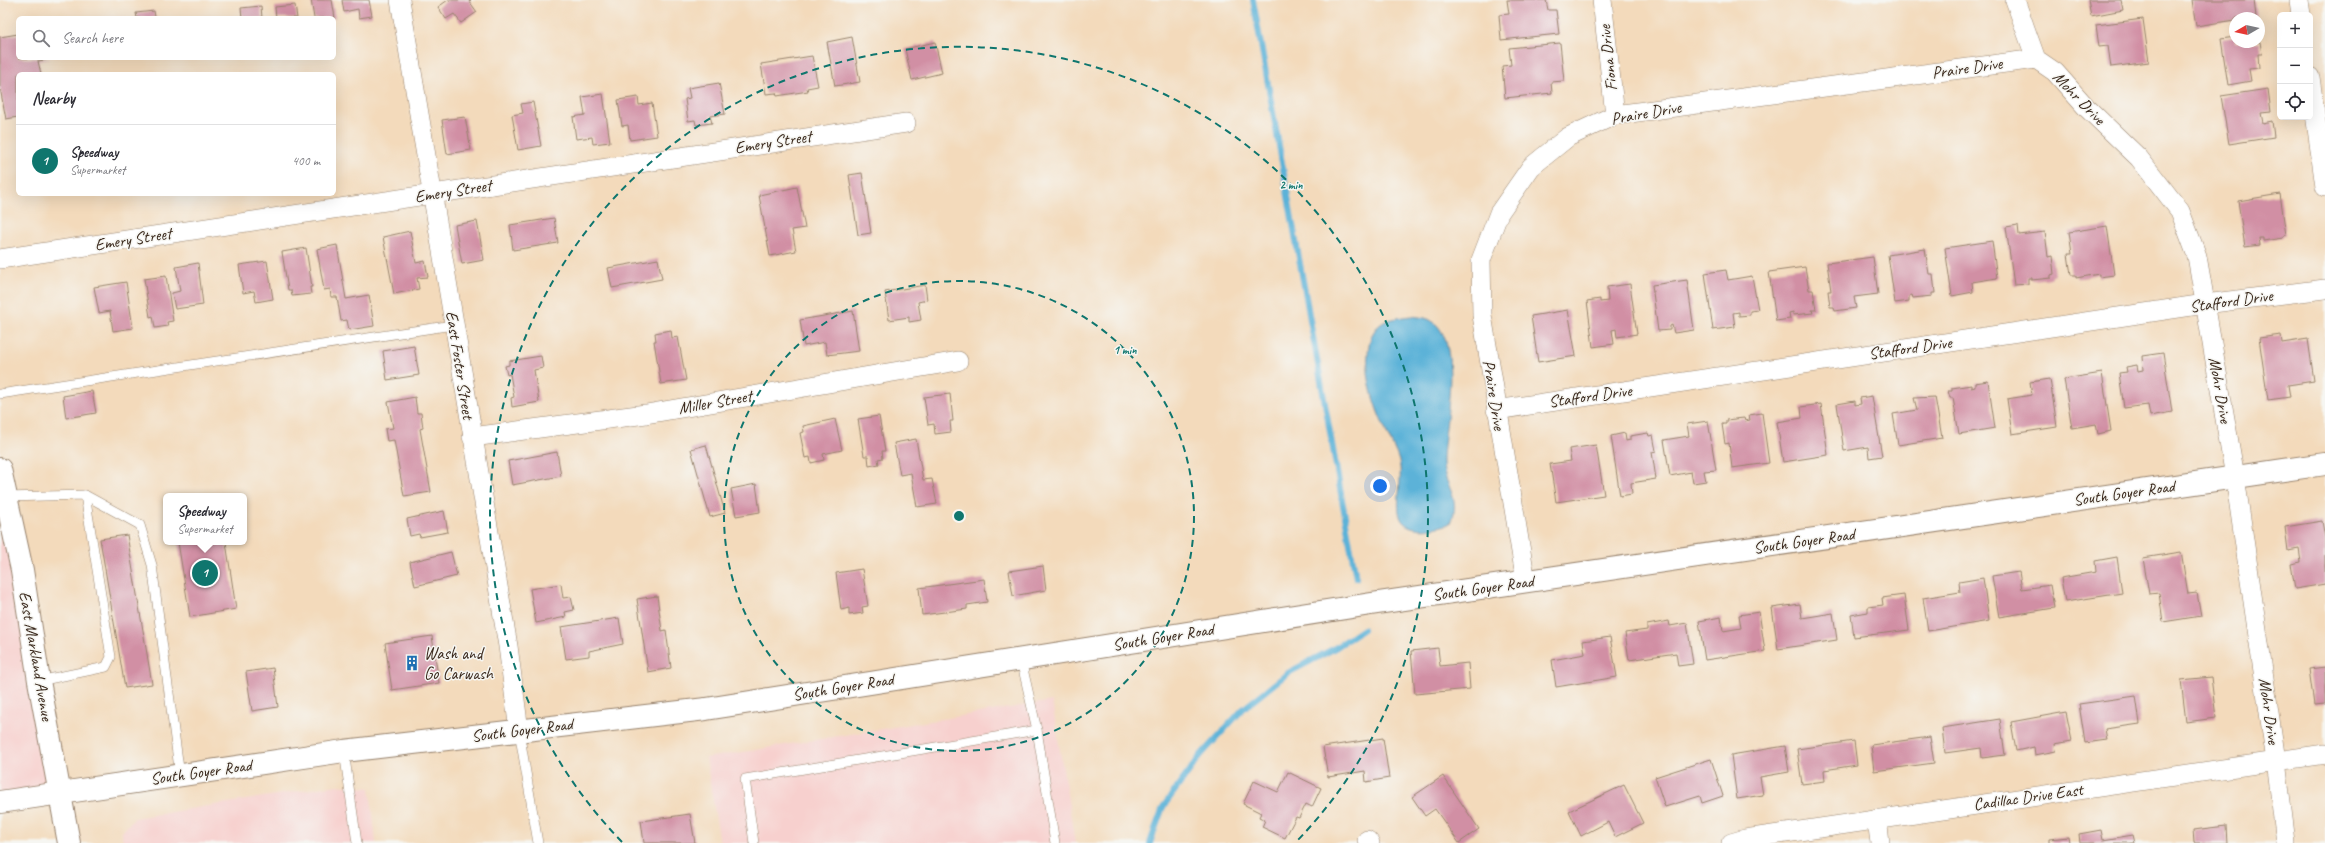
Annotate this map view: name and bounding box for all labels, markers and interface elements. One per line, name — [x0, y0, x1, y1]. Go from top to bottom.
north arrow — [2229, 12, 2265, 48]
map controls — [2277, 12, 2313, 120]
button: + — [2277, 12, 2313, 48]
search box — [16, 16, 336, 60]
street label: Fiona Drive — [1594, 23, 1622, 92]
icon: search — [30, 27, 52, 49]
text: Search here — [62, 29, 123, 48]
button: − — [2277, 48, 2313, 84]
street label: Praire Drive — [1931, 52, 2005, 83]
street label: Mohr Drive — [2048, 67, 2111, 130]
button: locate — [2277, 84, 2313, 120]
text: Nearby — [32, 88, 75, 109]
street label: Praire Drive — [1609, 96, 1684, 129]
street label: Emery Street — [733, 125, 815, 158]
text: Speedway — [70, 143, 118, 162]
text: 1 — [42, 153, 48, 169]
text: 400 m — [292, 153, 320, 169]
text: Supermarket — [70, 162, 125, 178]
street label: Emery Street — [413, 174, 495, 207]
text: 2 min — [1280, 177, 1303, 193]
street label: Emery Street — [93, 222, 175, 255]
street label: Stafford Drive — [2188, 285, 2275, 317]
street label: East Foster Street — [441, 309, 479, 423]
street label: Stafford Drive — [1867, 332, 1954, 364]
text: 1 min — [1114, 342, 1137, 358]
street label: Mohr Drive — [2204, 355, 2236, 426]
street label: Praire Drive — [1478, 358, 1510, 433]
street label: Stafford Drive — [1547, 380, 1634, 412]
street label: Miller Street — [677, 385, 756, 419]
street label: South Goyer Road — [2072, 475, 2179, 510]
your location — [1370, 476, 1390, 496]
popup — [163, 493, 247, 545]
text: Speedway — [177, 502, 226, 521]
centre of rings — [952, 509, 966, 523]
text: Supermarket — [177, 521, 233, 537]
street label: South Goyer Road — [1752, 523, 1859, 558]
pin: 1 — [192, 558, 218, 588]
street label: South Goyer Road — [1431, 570, 1538, 605]
street label: East Markland Avenue — [14, 590, 58, 724]
street label: South Goyer Road — [1111, 618, 1218, 655]
place label: Wash and Go Carwash — [424, 643, 494, 684]
building icon: Wash and Go Carwash — [403, 654, 421, 672]
street label: South Goyer Road — [791, 668, 898, 705]
street label: Mohr Drive — [2254, 677, 2284, 747]
street label: South Goyer Road — [470, 713, 577, 747]
street label: South Goyer Road — [149, 754, 256, 789]
street label: Cadillac Drive East — [1972, 779, 2086, 815]

